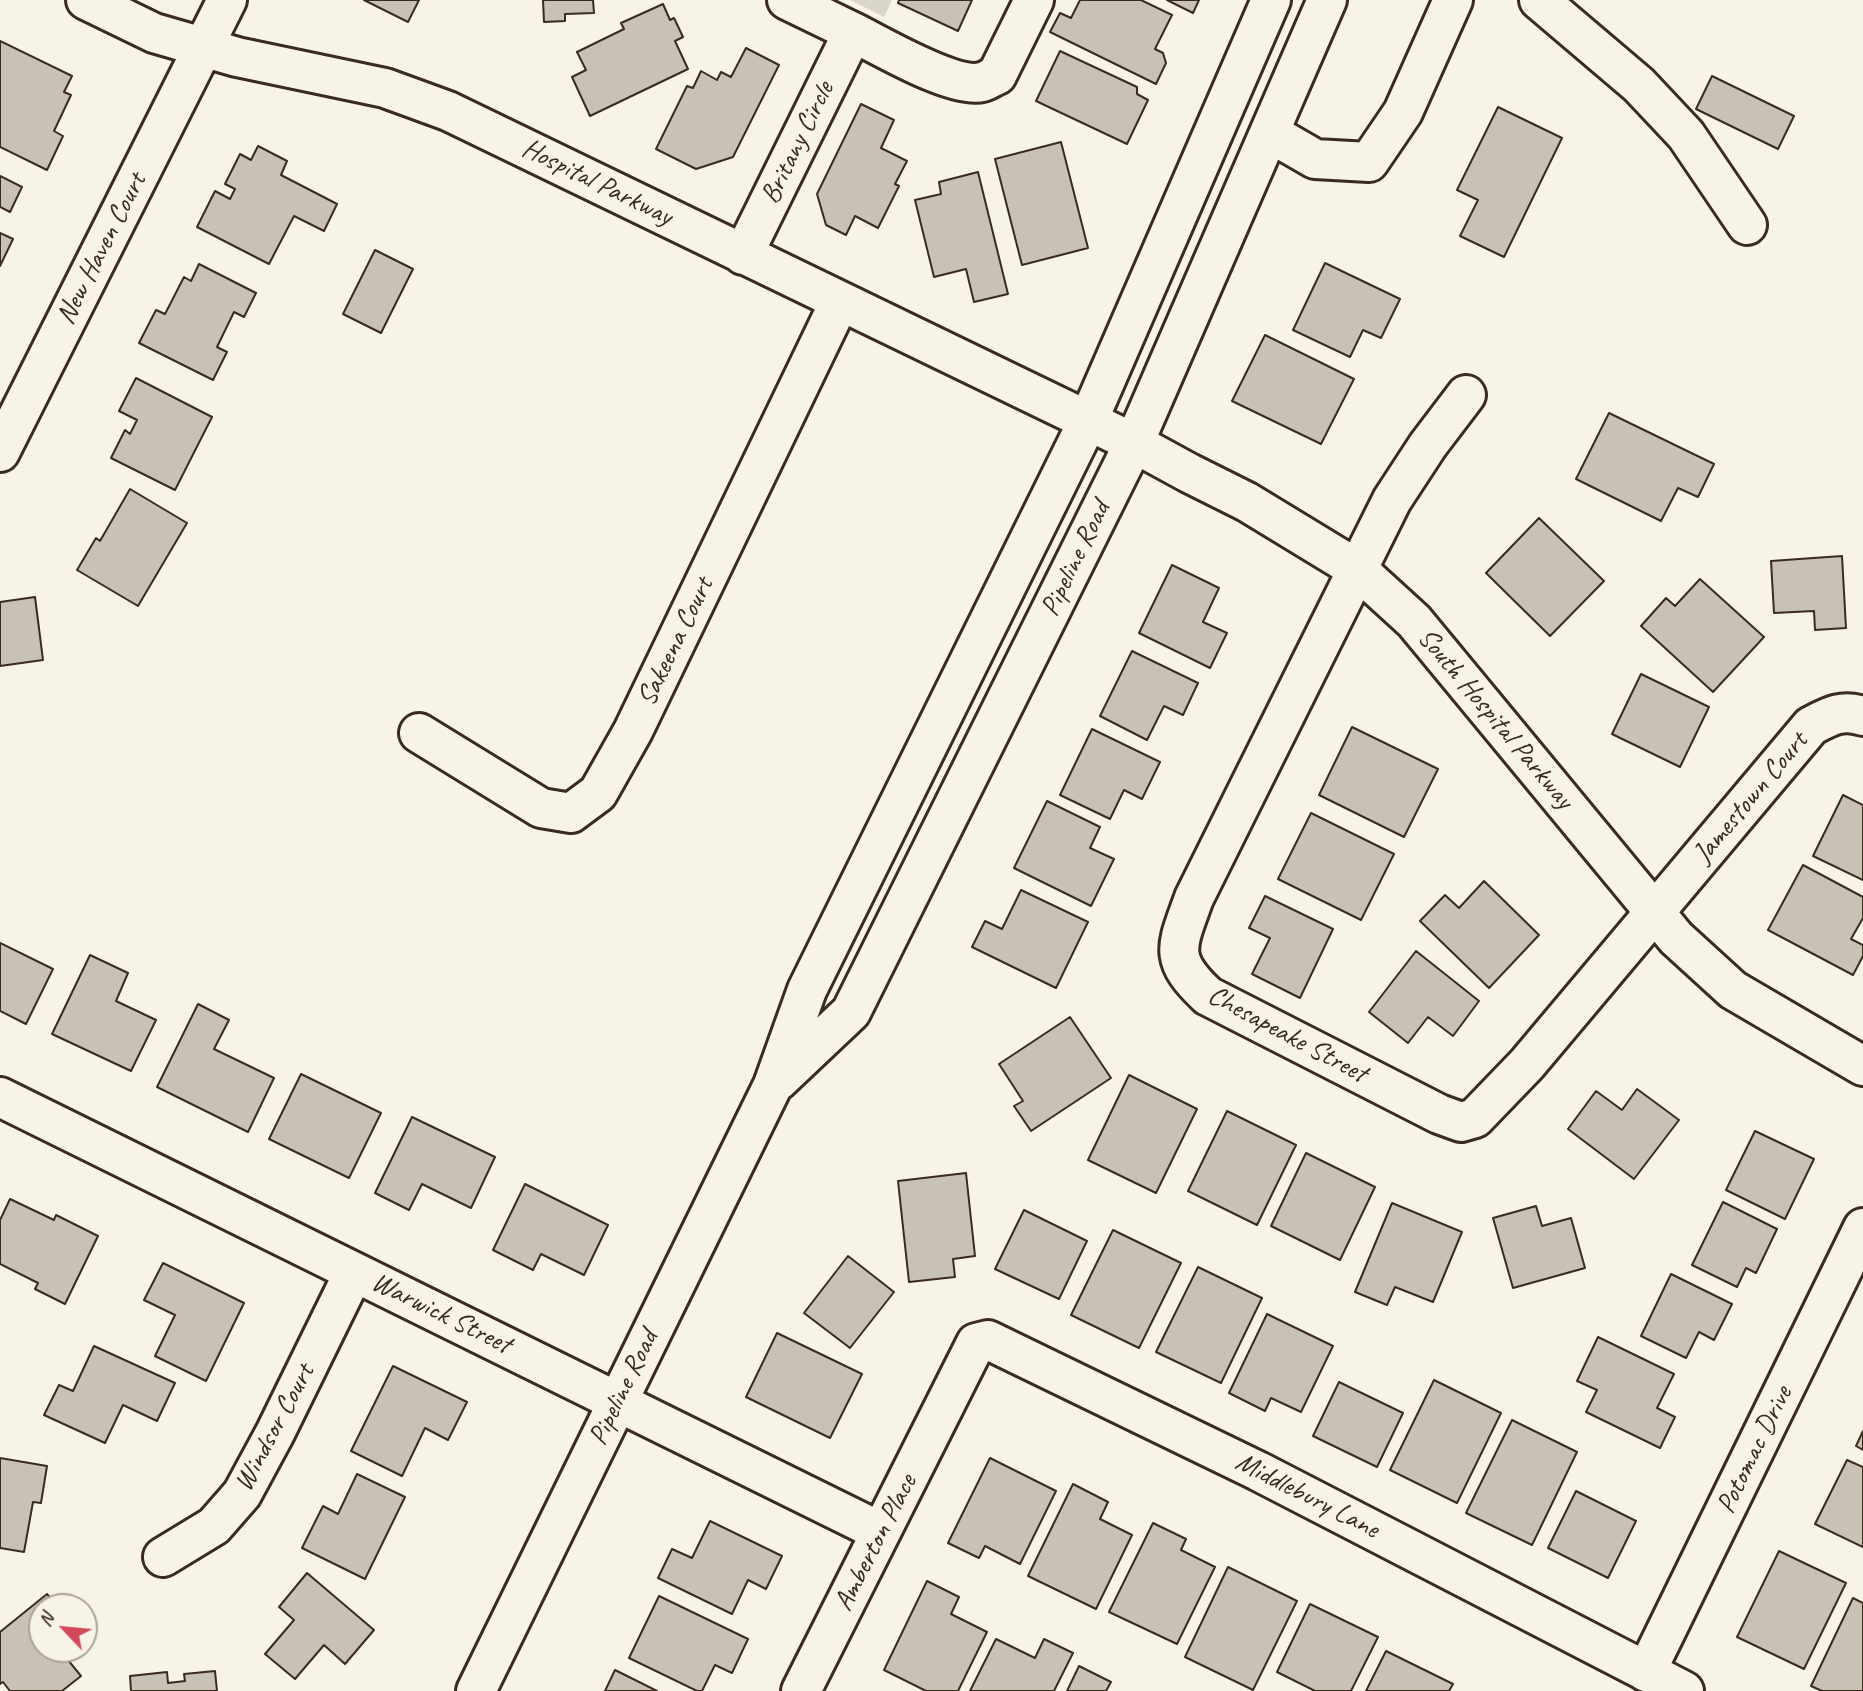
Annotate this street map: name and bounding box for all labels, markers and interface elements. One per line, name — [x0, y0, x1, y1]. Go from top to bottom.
street label: Britany Circle — [754, 76, 842, 210]
street label: Hospital Parkway — [516, 132, 678, 234]
street label: New Haven Court — [49, 168, 155, 330]
street label: Pipeline Road — [1034, 496, 1118, 622]
street label: Sakeena Court — [631, 572, 721, 712]
street label: South Hospital Parkway — [1410, 622, 1580, 816]
street label: Jamestown Court — [1686, 726, 1816, 870]
street label: Chesapeake Street — [1202, 979, 1372, 1091]
street label: Warwick Street — [366, 1266, 516, 1362]
street label: Pipeline Road — [582, 1325, 666, 1451]
street label: Windsor Court — [228, 1359, 322, 1497]
street label: Potomac Drive — [1710, 1381, 1800, 1519]
street label: Middlebury Lane — [1230, 1446, 1384, 1546]
street label: Amberton Place — [827, 1469, 925, 1617]
north arrow — [28, 1593, 98, 1663]
text: N — [33, 1609, 59, 1630]

